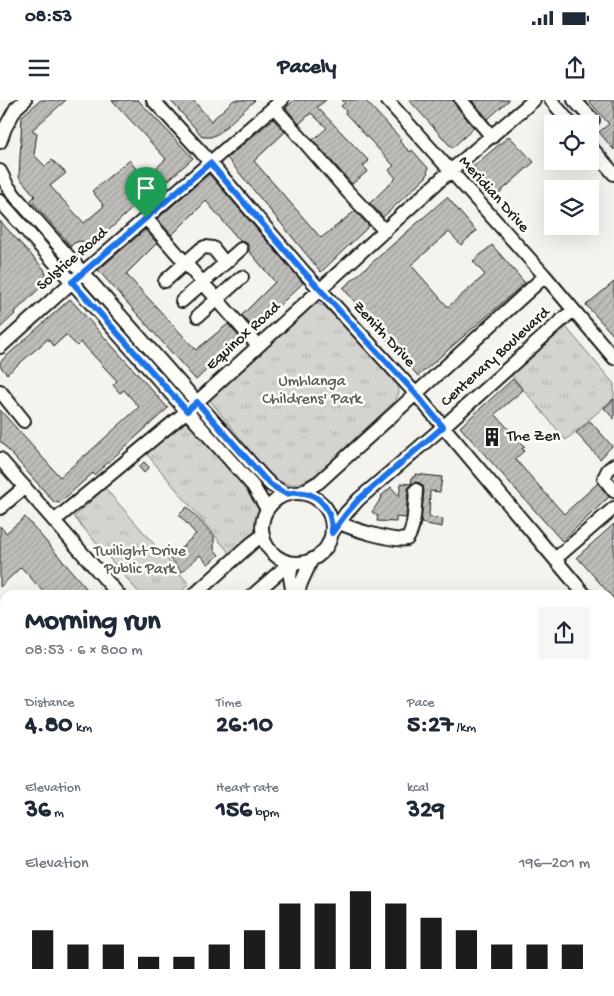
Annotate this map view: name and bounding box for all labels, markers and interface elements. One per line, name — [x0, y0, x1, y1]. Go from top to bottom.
text: 08:53 — [25, 6, 72, 29]
icon: menu — [25, 54, 53, 82]
icon: share — [561, 54, 589, 82]
text: Pacely — [278, 55, 336, 81]
map controls — [544, 115, 599, 235]
button: locate — [544, 115, 599, 170]
street label: Meridian Drive — [454, 153, 533, 238]
pin — [125, 167, 167, 218]
icon: arrive — [132, 174, 160, 202]
button: layers — [544, 180, 599, 235]
street label: Solstice Road — [34, 223, 114, 296]
street label: Equinox Road — [203, 298, 286, 375]
street label: Zenith Drive — [348, 298, 419, 373]
street label: Centenary Boulevard — [438, 303, 556, 412]
park label: Umhlanga Childrens' Park — [262, 373, 364, 410]
building icon: The Zen — [481, 426, 503, 448]
place label: The Zen — [506, 428, 560, 447]
park label: Twilight Drive Public Park — [93, 543, 187, 580]
text: Morning run — [25, 606, 160, 639]
button: share — [538, 607, 590, 659]
text: 08:53 · 6 × 800 m — [25, 642, 143, 661]
text: Distance — [25, 695, 74, 712]
text: Time — [216, 695, 242, 712]
text: Pace — [407, 695, 434, 712]
text: 4.80 — [25, 712, 73, 741]
text: 26:10 — [216, 712, 273, 741]
text: 5:27 — [407, 712, 453, 741]
text: km — [73, 720, 92, 737]
text: /km — [453, 720, 476, 737]
text: Elevation — [25, 780, 81, 797]
text: Heart rate — [216, 780, 279, 797]
text: kcal — [407, 780, 429, 797]
text: 36 — [25, 797, 51, 826]
text: 156 — [216, 797, 252, 826]
text: 329 — [407, 797, 445, 826]
text: m — [51, 805, 64, 822]
text: bpm — [252, 805, 279, 822]
text: Elevation — [25, 855, 89, 874]
text: 196–201 m — [519, 855, 590, 874]

